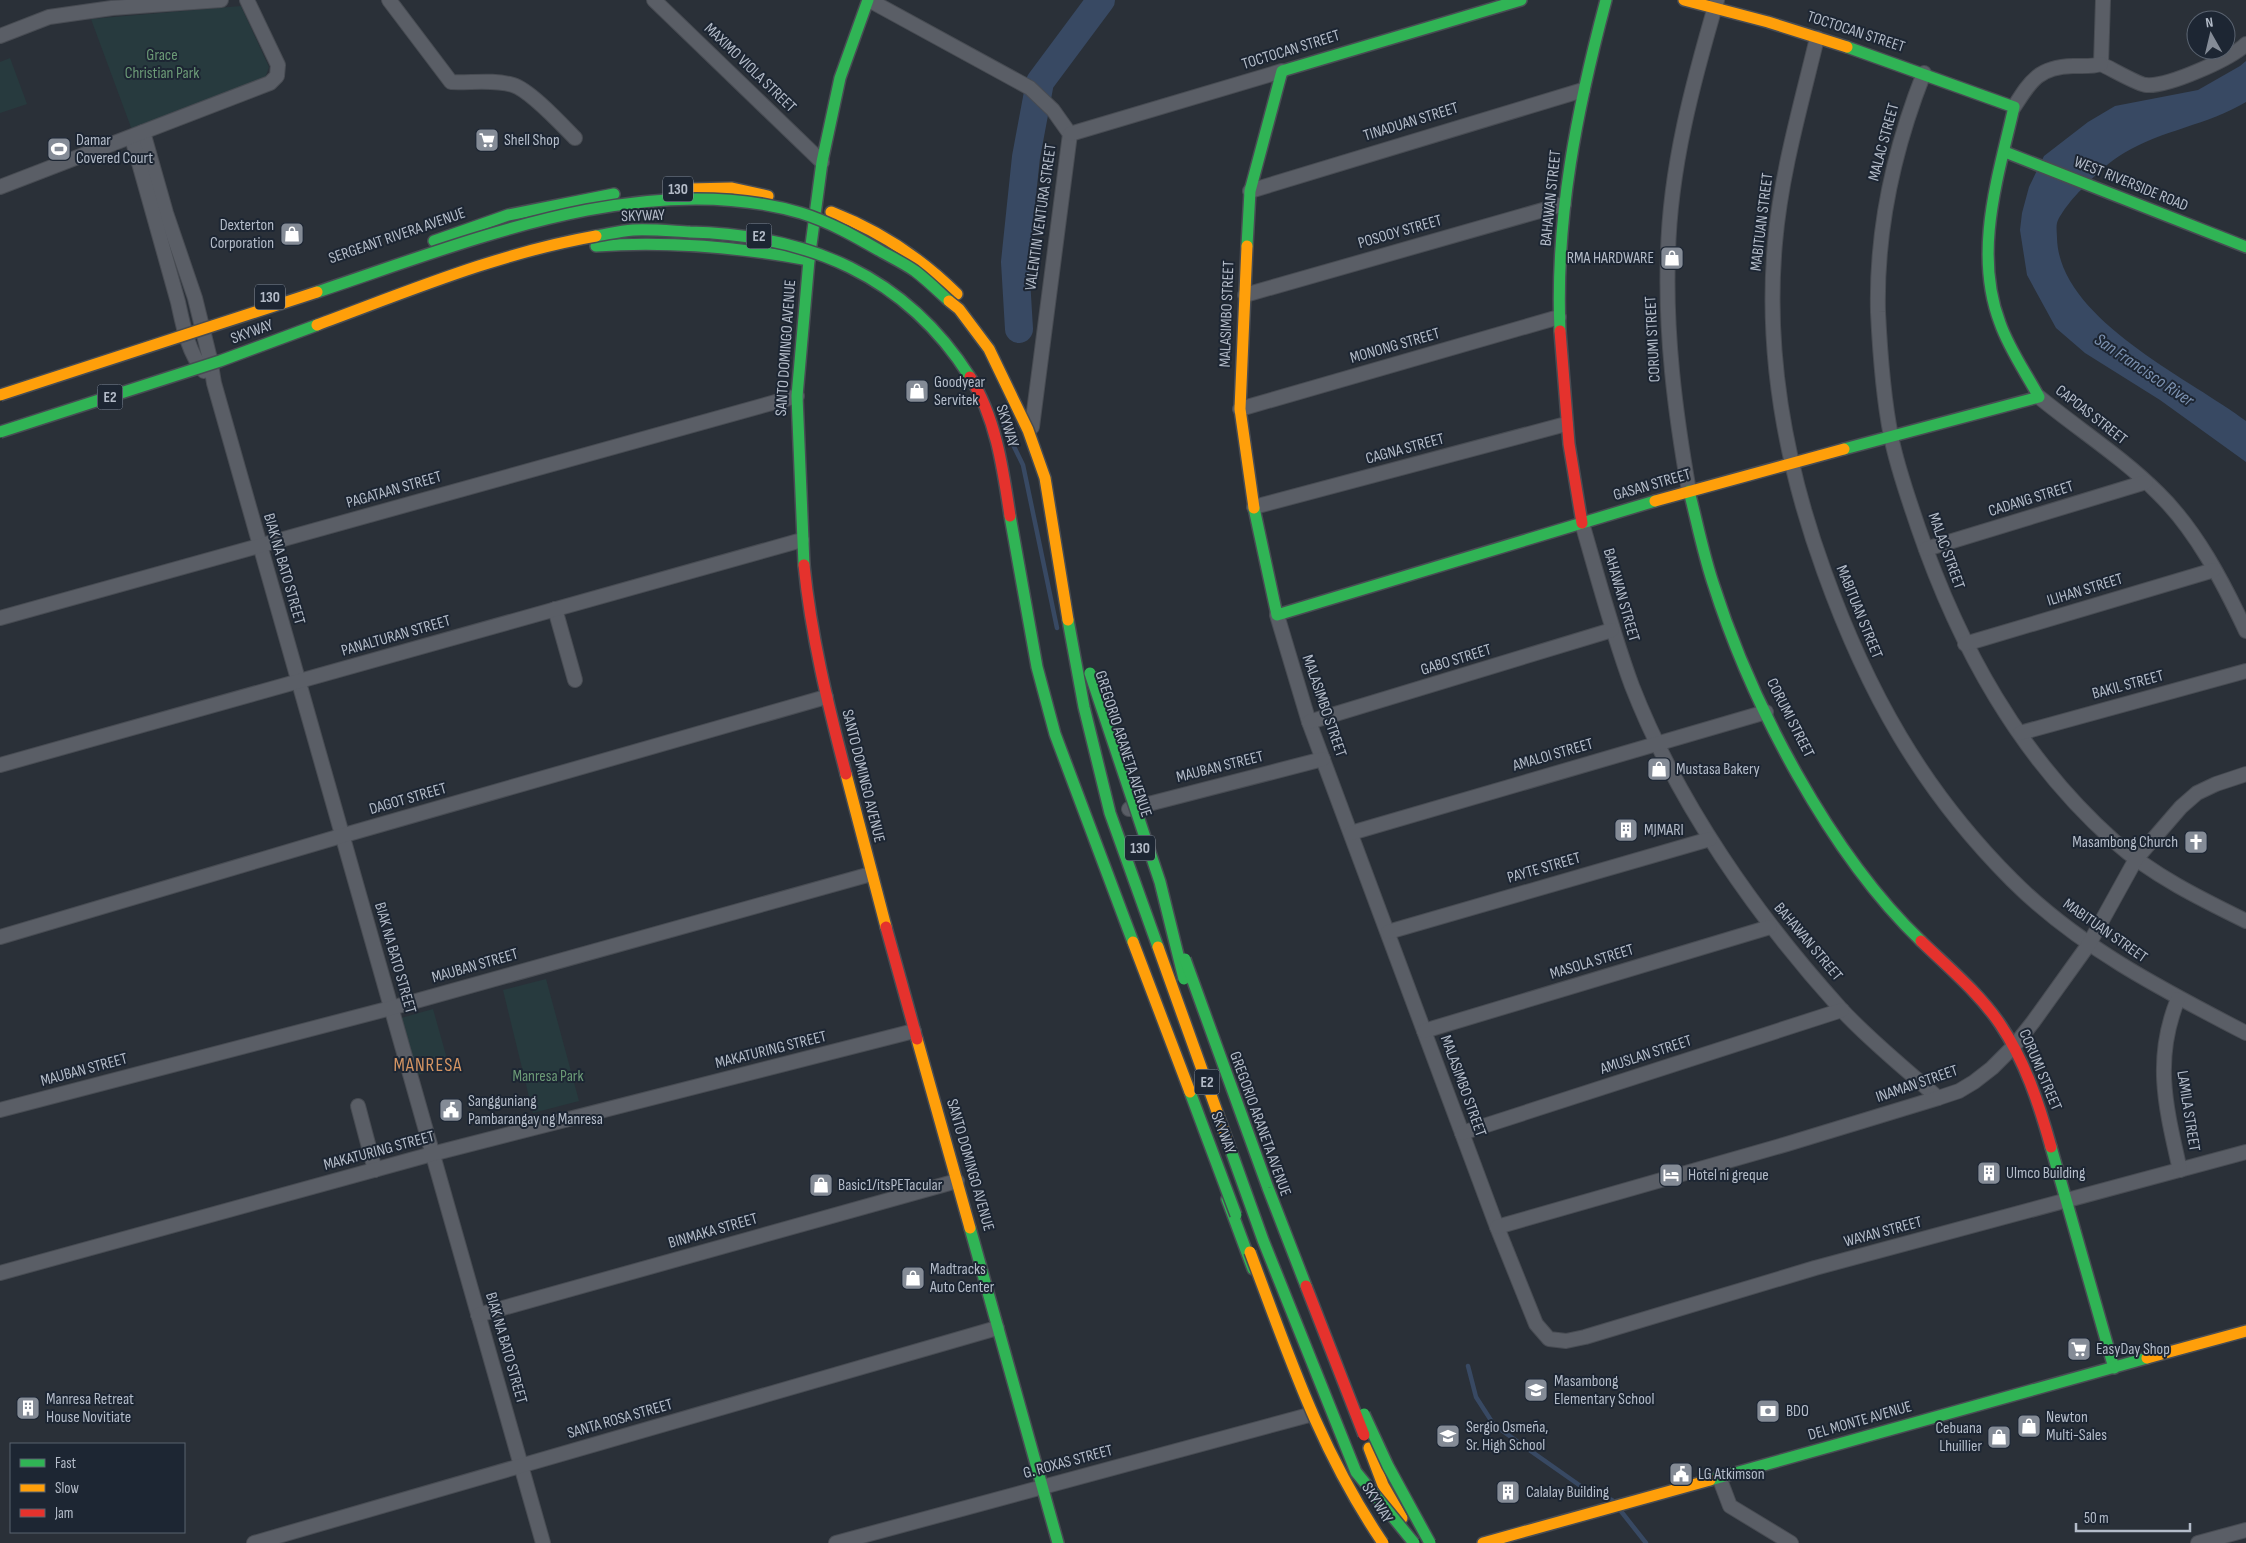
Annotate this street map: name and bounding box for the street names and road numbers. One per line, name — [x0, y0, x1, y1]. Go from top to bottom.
street label: TOCTOCAN STREET — [1805, 7, 1908, 57]
street label: MAXIMO VIOLA STREET — [700, 19, 800, 117]
street label: TOCTOCAN STREET — [1240, 26, 1343, 74]
street label: TINADUAN STREET — [1361, 98, 1461, 145]
street label: MALAC STREET — [1865, 101, 1904, 183]
street label: VALENTIN VENTURA STREET — [1021, 142, 1061, 292]
street label: BAHAWAN STREET — [1537, 149, 1566, 247]
street label: WEST RIVERSIDE ROAD — [2071, 152, 2191, 216]
street label: MABITUAN STREET — [1747, 171, 1778, 272]
road number: 130 — [663, 176, 693, 202]
street label: SERGEANT RIVERA AVENUE — [326, 204, 468, 268]
street label: SKYWAY — [621, 206, 666, 226]
street label: POSOOY STREET — [1356, 211, 1445, 253]
road number: E2 — [746, 224, 772, 248]
street label: MALASIMBO STREET — [1216, 260, 1238, 368]
street label: SANTO DOMINGO AVENUE — [772, 279, 800, 417]
road number: 130 — [255, 284, 285, 310]
street label: CORUMI STREET — [1641, 295, 1665, 383]
street label: SKYWAY — [228, 315, 276, 348]
street label: MONONG STREET — [1348, 324, 1443, 368]
street label: CAPOAS STREET — [2051, 381, 2131, 449]
road number: E2 — [98, 384, 122, 410]
street label: SKYWAY — [992, 402, 1023, 450]
street label: CAGNA STREET — [1364, 429, 1447, 469]
street label: GASAN STREET — [1611, 465, 1693, 505]
street label: PAGATAAN STREET — [344, 467, 444, 513]
street label: CADANG STREET — [1986, 477, 2076, 521]
street label: MALAC STREET — [1923, 510, 1969, 592]
street label: BIAK NA BATO STREET — [259, 511, 309, 627]
street label: BAHAWAN STREET — [1599, 546, 1644, 644]
street label: MABITUAN STREET — [1832, 563, 1887, 662]
street label: ILIHAN STREET — [2045, 569, 2126, 611]
street label: PANALTURAN STREET — [339, 611, 453, 661]
street label: GABO STREET — [1418, 640, 1494, 680]
street label: MALASIMBO STREET — [1298, 652, 1351, 760]
street label: BAKIL STREET — [2090, 666, 2166, 704]
street label: GREGORIO ARANETA AVENUE — [1090, 669, 1156, 819]
street label: CORUMI STREET — [1762, 675, 1818, 761]
street label: SANTO DOMINGO AVENUE — [837, 707, 889, 845]
street label: AMALOI STREET — [1510, 734, 1596, 776]
street label: MAUBAN STREET — [1174, 747, 1266, 787]
street label: DAGOT STREET — [367, 779, 449, 819]
road number: 130 — [1125, 836, 1155, 860]
street label: PAYTE STREET — [1505, 848, 1583, 888]
street label: MABITUAN STREET — [2059, 895, 2151, 967]
street label: BAHAWAN STREET — [1770, 899, 1847, 985]
street label: BIAK NA BATO STREET — [370, 900, 420, 1016]
street label: MASOLA STREET — [1548, 940, 1637, 984]
street label: MAUBAN STREET — [430, 944, 521, 987]
street label: MAKATURING STREET — [713, 1027, 829, 1073]
street label: CORUMI STREET — [2014, 1027, 2066, 1114]
street label: AMUSLAN STREET — [1597, 1031, 1695, 1079]
street label: MALASIMBO STREET — [1436, 1033, 1490, 1140]
street label: MAUBAN STREET — [39, 1049, 130, 1091]
street label: GREGORIO ARANETA AVENUE — [1225, 1049, 1295, 1199]
street label: INAMAN STREET — [1873, 1061, 1961, 1107]
street label: LAMILA STREET — [2172, 1069, 2204, 1153]
road number: E2 — [1194, 1070, 1220, 1094]
street label: SANTO DOMINGO AVENUE — [942, 1097, 998, 1233]
street label: SKYWAY — [1206, 1109, 1240, 1157]
street label: MAKATURING STREET — [322, 1127, 437, 1175]
street label: BINMAKA STREET — [666, 1209, 760, 1253]
street label: WAYAN STREET — [1842, 1212, 1925, 1252]
street label: BIAK NA BATO STREET — [481, 1290, 531, 1406]
street label: SANTA ROSA STREET — [565, 1395, 675, 1443]
street label: DEL MONTE AVENUE — [1806, 1397, 1914, 1445]
street label: G. ROXAS STREET — [1021, 1441, 1115, 1483]
street label: SKYWAY — [1357, 1479, 1397, 1527]

